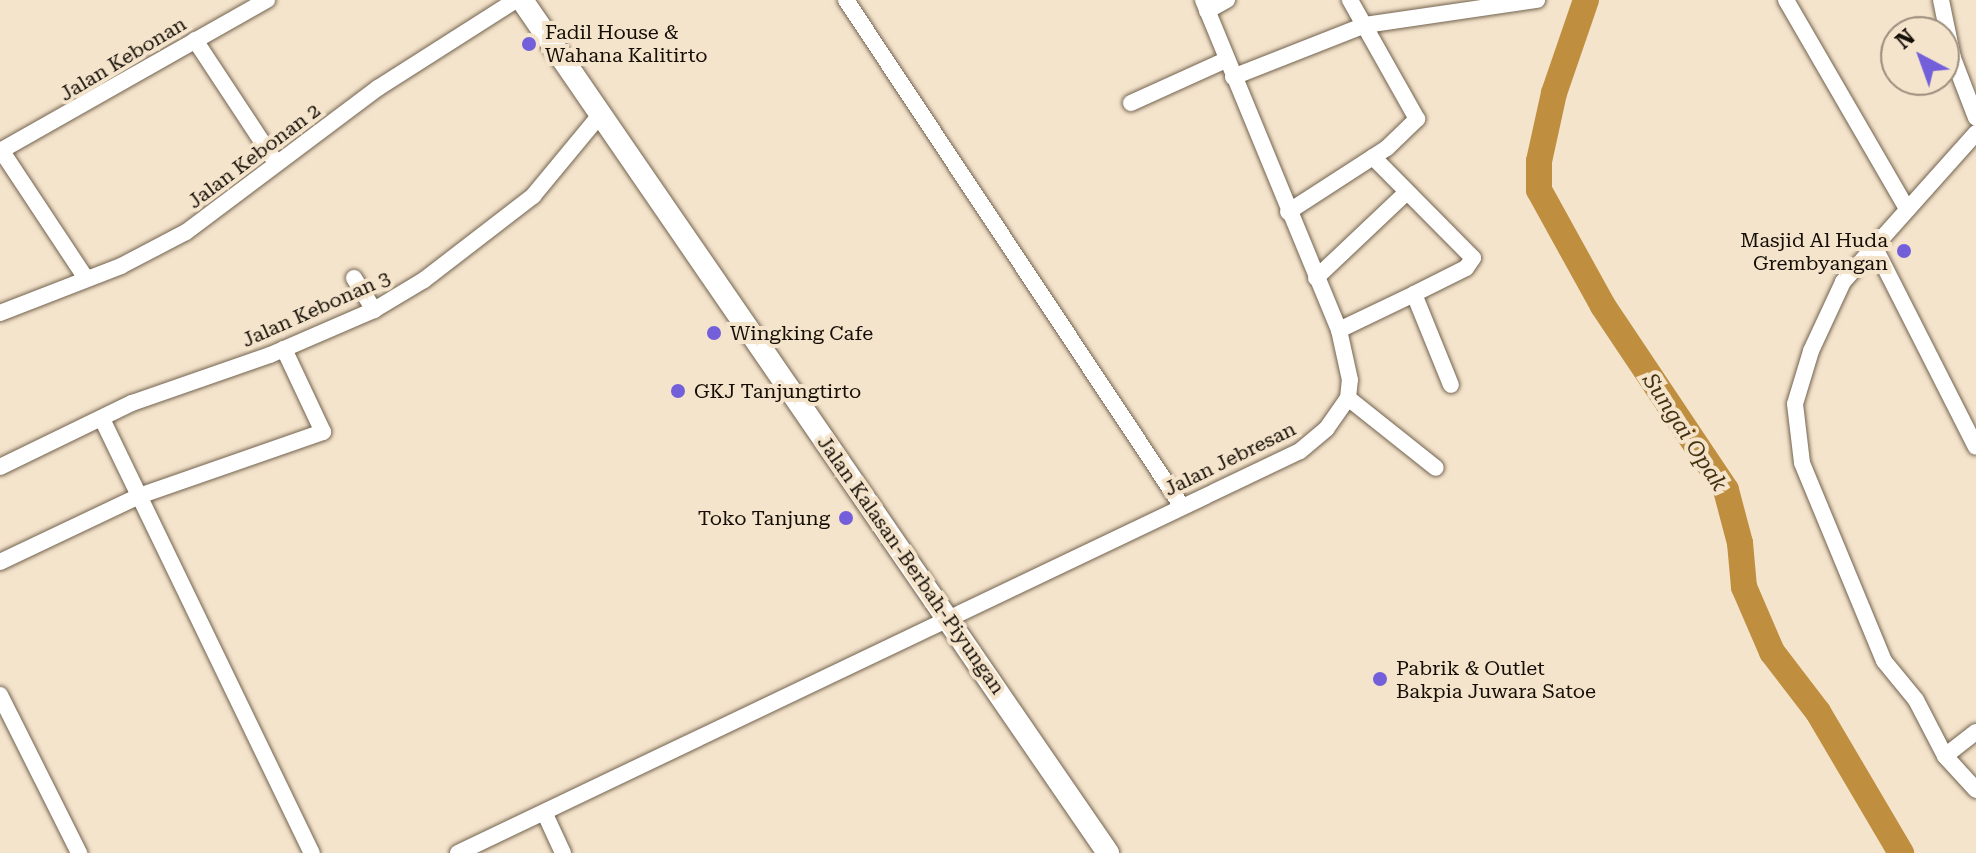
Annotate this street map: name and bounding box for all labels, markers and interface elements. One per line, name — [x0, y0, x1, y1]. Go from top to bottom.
street label: Jalan Kebonan — [55, 12, 191, 106]
north arrow — [1880, 16, 1960, 96]
place label: Fadil House & Wahana Kalitirto — [545, 20, 707, 67]
text: N — [1891, 24, 1920, 54]
marker: Fadil House & Wahana Kalitirto — [520, 35, 538, 53]
street label: Jalan Kebonan 2 — [183, 98, 325, 214]
place label: Masjid Al Huda Grembyangan — [1740, 228, 1888, 275]
marker: Masjid Al Huda Grembyangan — [1895, 242, 1913, 260]
street label: Jalan Kebonan 3 — [238, 266, 394, 352]
place label: Wingking Cafe — [730, 321, 873, 345]
marker: Wingking Cafe — [705, 324, 723, 342]
water label: Sungai Opak — [1637, 368, 1733, 496]
place label: GKJ Tanjungtirto — [694, 379, 861, 403]
marker: GKJ Tanjungtirto — [669, 382, 687, 400]
street label: Jalan Jebresan — [1160, 417, 1300, 501]
street label: Jalan Kalasan-Berbah-Piyungan — [812, 431, 1010, 699]
place label: Toko Tanjung — [698, 506, 830, 530]
marker: Toko Tanjung — [837, 509, 855, 527]
place label: Pabrik & Outlet Bakpia Juwara Satoe — [1396, 656, 1596, 703]
marker: Pabrik & Outlet Bakpia Juwara Satoe — [1371, 670, 1389, 688]

